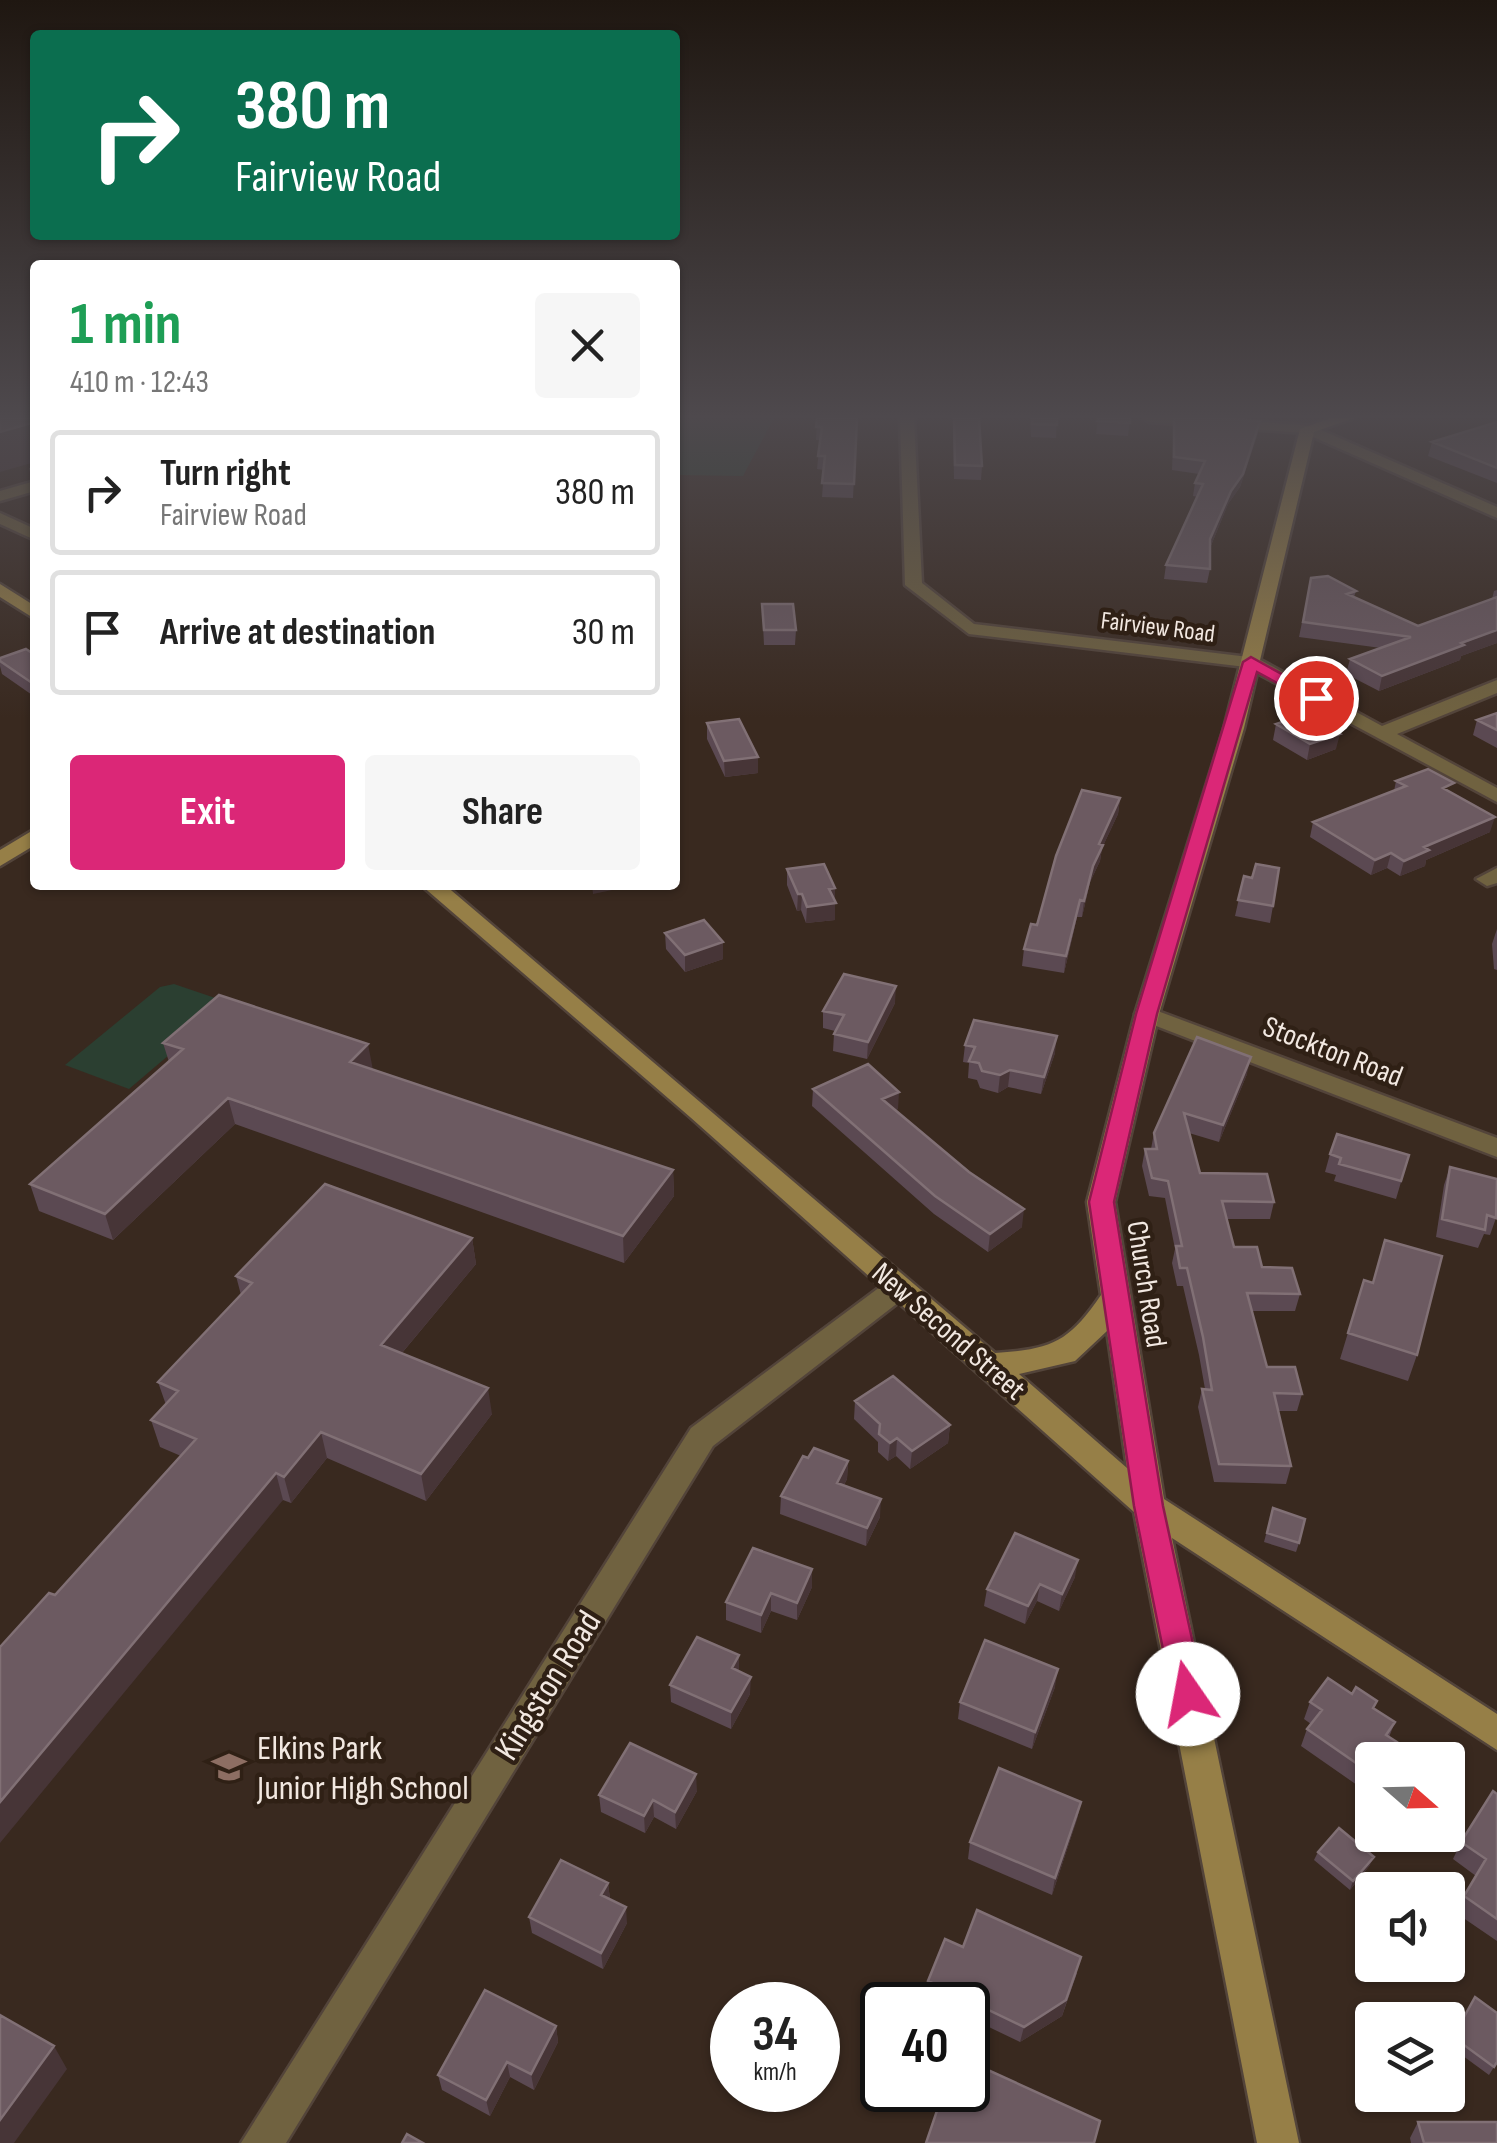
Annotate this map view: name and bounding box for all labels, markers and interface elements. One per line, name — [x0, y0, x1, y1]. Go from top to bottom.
text: 380 m — [235, 65, 390, 149]
icon: right — [70, 70, 200, 200]
text: Fairview Road — [235, 150, 441, 205]
text: 1 min — [70, 289, 182, 361]
button: close — [535, 293, 640, 398]
text: 410 m · 12:43 — [70, 363, 209, 402]
text: Turn right — [160, 451, 291, 496]
icon: right — [75, 465, 130, 520]
text: 380 m — [555, 470, 635, 515]
text: Fairview Road — [160, 496, 307, 535]
icon: arrive — [75, 605, 130, 660]
street label: Fairview Road — [1099, 605, 1217, 650]
text: Arrive at destination — [160, 610, 435, 655]
text: 30 m — [572, 610, 635, 655]
pin — [1274, 656, 1359, 741]
icon: arrive — [1289, 671, 1344, 726]
button: Exit — [70, 755, 345, 870]
button: Share — [365, 755, 640, 870]
street label: Stockton Road — [1258, 1009, 1408, 1095]
street label: Church Road — [1118, 1218, 1174, 1350]
street label: New Second Street — [864, 1255, 1032, 1408]
street label: Kingston Road — [486, 1603, 611, 1768]
position arrow — [1136, 1642, 1240, 1746]
place label: Elkins Park Junior High School — [256, 1727, 469, 1810]
north arrow — [1355, 1742, 1465, 1852]
map controls — [1355, 1742, 1465, 2112]
school or university icon: Elkins Park Junior High School — [210, 1748, 248, 1786]
button: sound — [1355, 1872, 1465, 1982]
speed limit sign: 40 — [860, 1982, 990, 2112]
button: layers — [1355, 2002, 1465, 2112]
text: 34 — [752, 2005, 798, 2065]
text: km/h — [753, 2057, 797, 2088]

